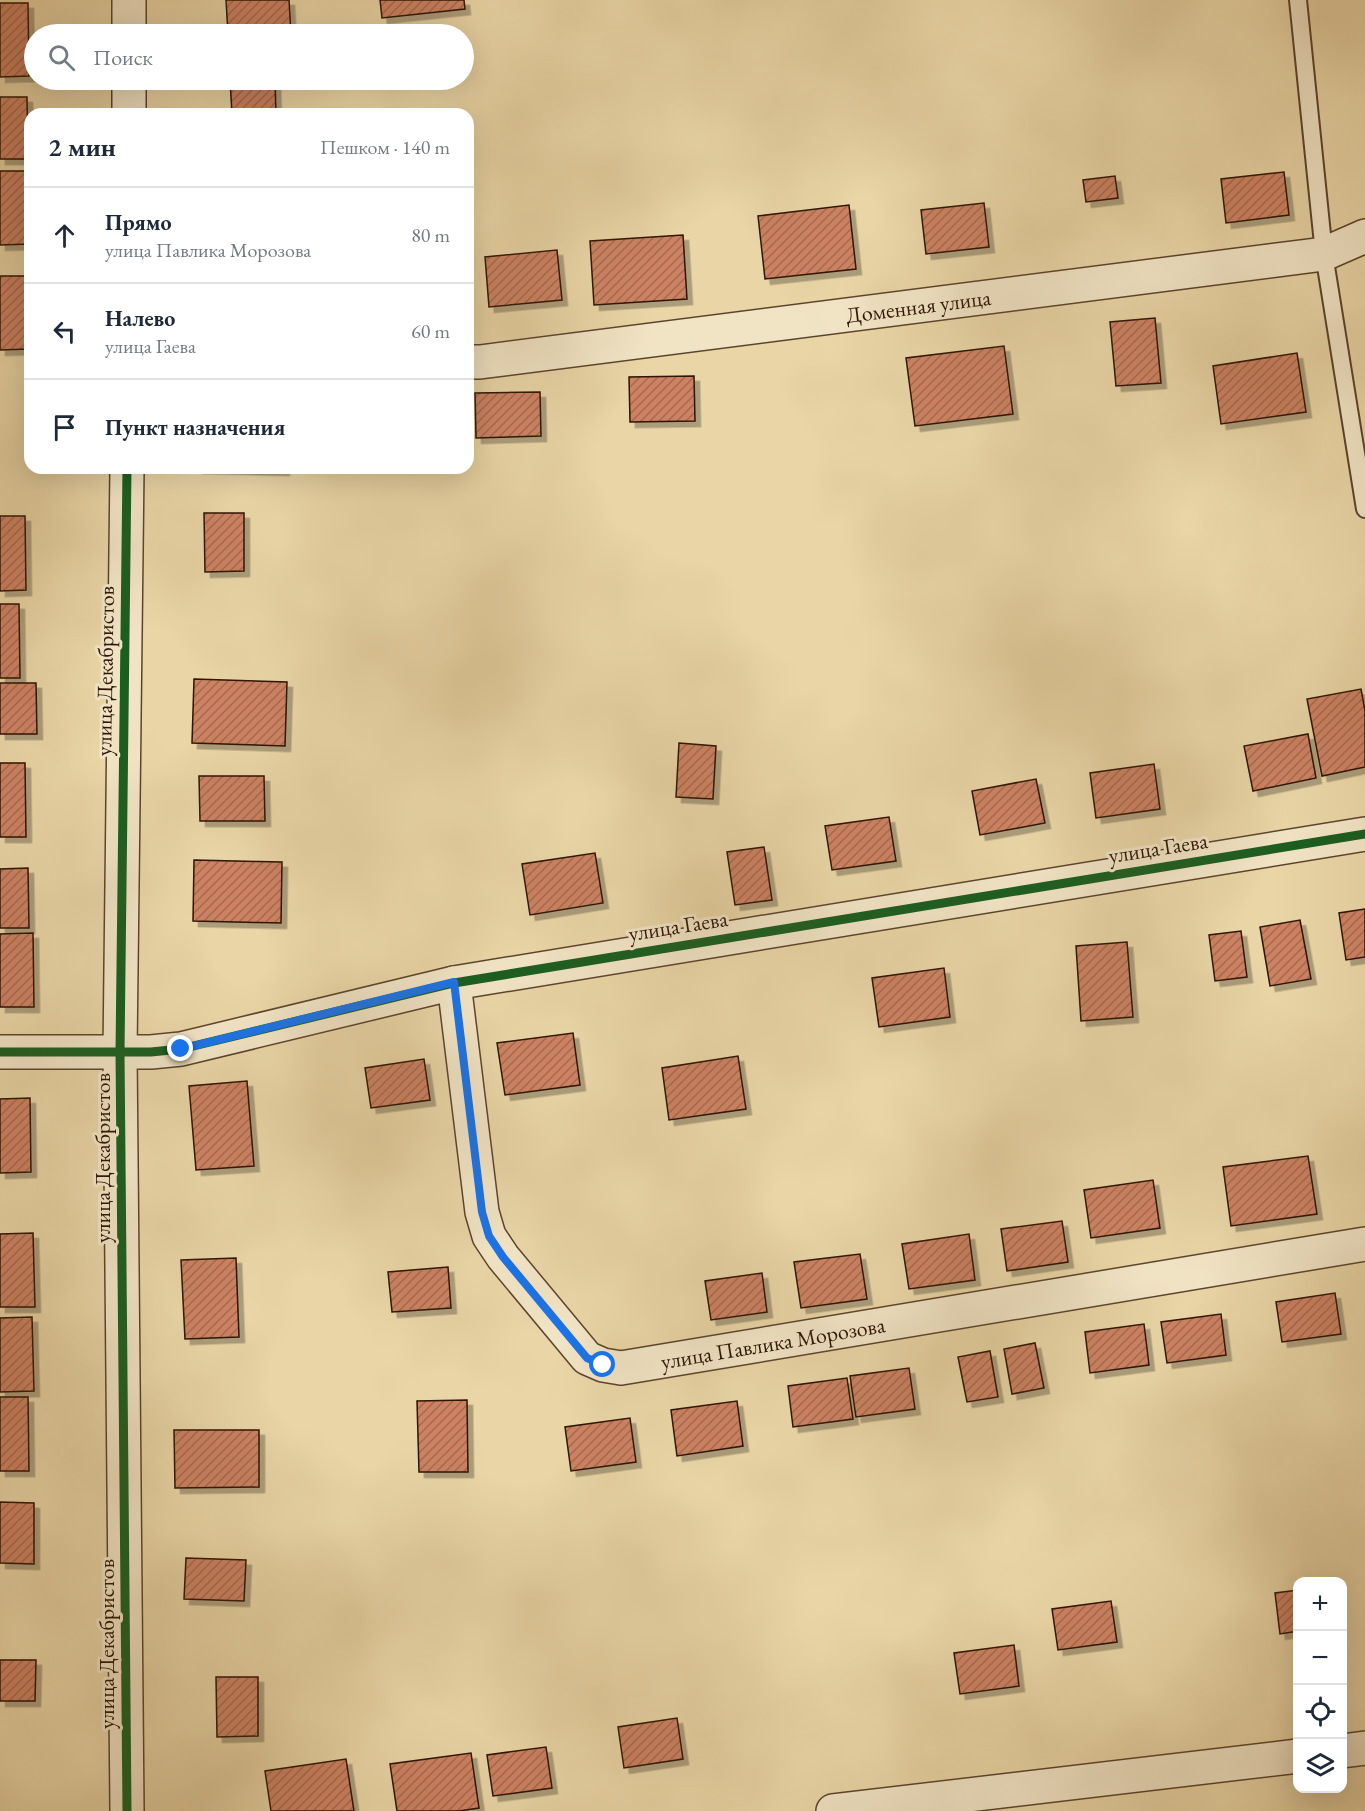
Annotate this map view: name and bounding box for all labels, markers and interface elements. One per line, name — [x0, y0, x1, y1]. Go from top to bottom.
search box — [24, 24, 474, 90]
icon: search — [45, 41, 78, 74]
text: Поиск — [93, 43, 153, 72]
text: 2 мин — [48, 130, 116, 164]
text: Пешком · 140 m — [320, 134, 450, 160]
text: Прямо — [105, 208, 172, 237]
icon: ahead — [48, 219, 81, 252]
text: 80 m — [411, 222, 450, 248]
text: улица Павлика Морозова — [105, 237, 311, 263]
street label: Доменная улица — [844, 282, 993, 330]
text: Налево — [105, 304, 175, 333]
icon: left — [48, 315, 81, 348]
text: 60 m — [411, 318, 450, 344]
text: улица Гаева — [105, 333, 196, 359]
icon: arrive — [48, 411, 81, 444]
text: Пункт назначения — [105, 413, 285, 442]
street label: улица Декабристов — [89, 586, 121, 756]
street label: улица Гаева — [1106, 826, 1210, 870]
street label: улица Гаева — [626, 904, 730, 948]
route end — [167, 1035, 193, 1061]
street label: улица Декабристов — [88, 1073, 117, 1243]
street label: улица Павлика Морозова — [659, 1310, 887, 1376]
route start — [589, 1351, 615, 1377]
street label: улица Декабристов — [92, 1559, 121, 1729]
map controls — [1293, 1577, 1347, 1793]
button: + — [1293, 1577, 1347, 1631]
button: − — [1293, 1631, 1347, 1685]
button: locate — [1293, 1685, 1347, 1739]
button: layers — [1293, 1739, 1347, 1793]

